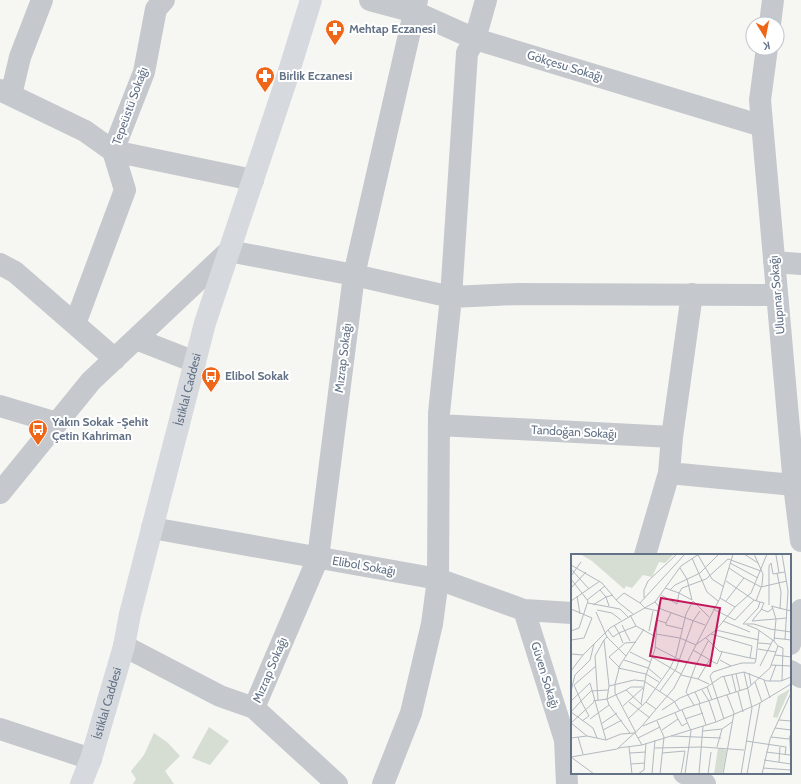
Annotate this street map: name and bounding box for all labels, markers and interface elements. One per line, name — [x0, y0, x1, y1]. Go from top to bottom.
north arrow — [745, 16, 785, 56]
pharmacy icon: Mehtap Eczanesi — [324, 18, 346, 46]
place label: Mehtap Eczanesi — [349, 21, 436, 36]
text: K — [762, 38, 771, 53]
street label: Gökçesu Sokağı — [525, 47, 605, 84]
street label: Tepeüstü Sokağı — [108, 65, 151, 147]
pharmacy icon: Birlik Eczanesi — [254, 65, 276, 93]
place label: Birlik Eczanesi — [279, 68, 353, 83]
street label: Ulupınar Sokağı — [766, 255, 787, 335]
street label: Mızrap Sokağı — [331, 322, 354, 394]
street label: İstiklal Caddesi — [171, 352, 204, 427]
bus stop icon: Elibol Sokak — [200, 365, 222, 393]
place label: Elibol Sokak — [225, 368, 289, 383]
place label: Yakın Sokak -Şehit Çetin Kahriman — [51, 414, 148, 443]
bus stop icon: Yakın Sokak -Şehit Çetin Kahriman — [27, 418, 49, 446]
street label: Tandoğan Sokağı — [531, 422, 617, 441]
street label: Elibol Sokağı — [331, 553, 397, 578]
inset map — [571, 554, 791, 774]
street label: Mızrap Sokağı — [249, 635, 290, 705]
street label: Güven Sokağı — [528, 640, 563, 710]
street label: İstiklal Caddesi — [89, 665, 124, 741]

